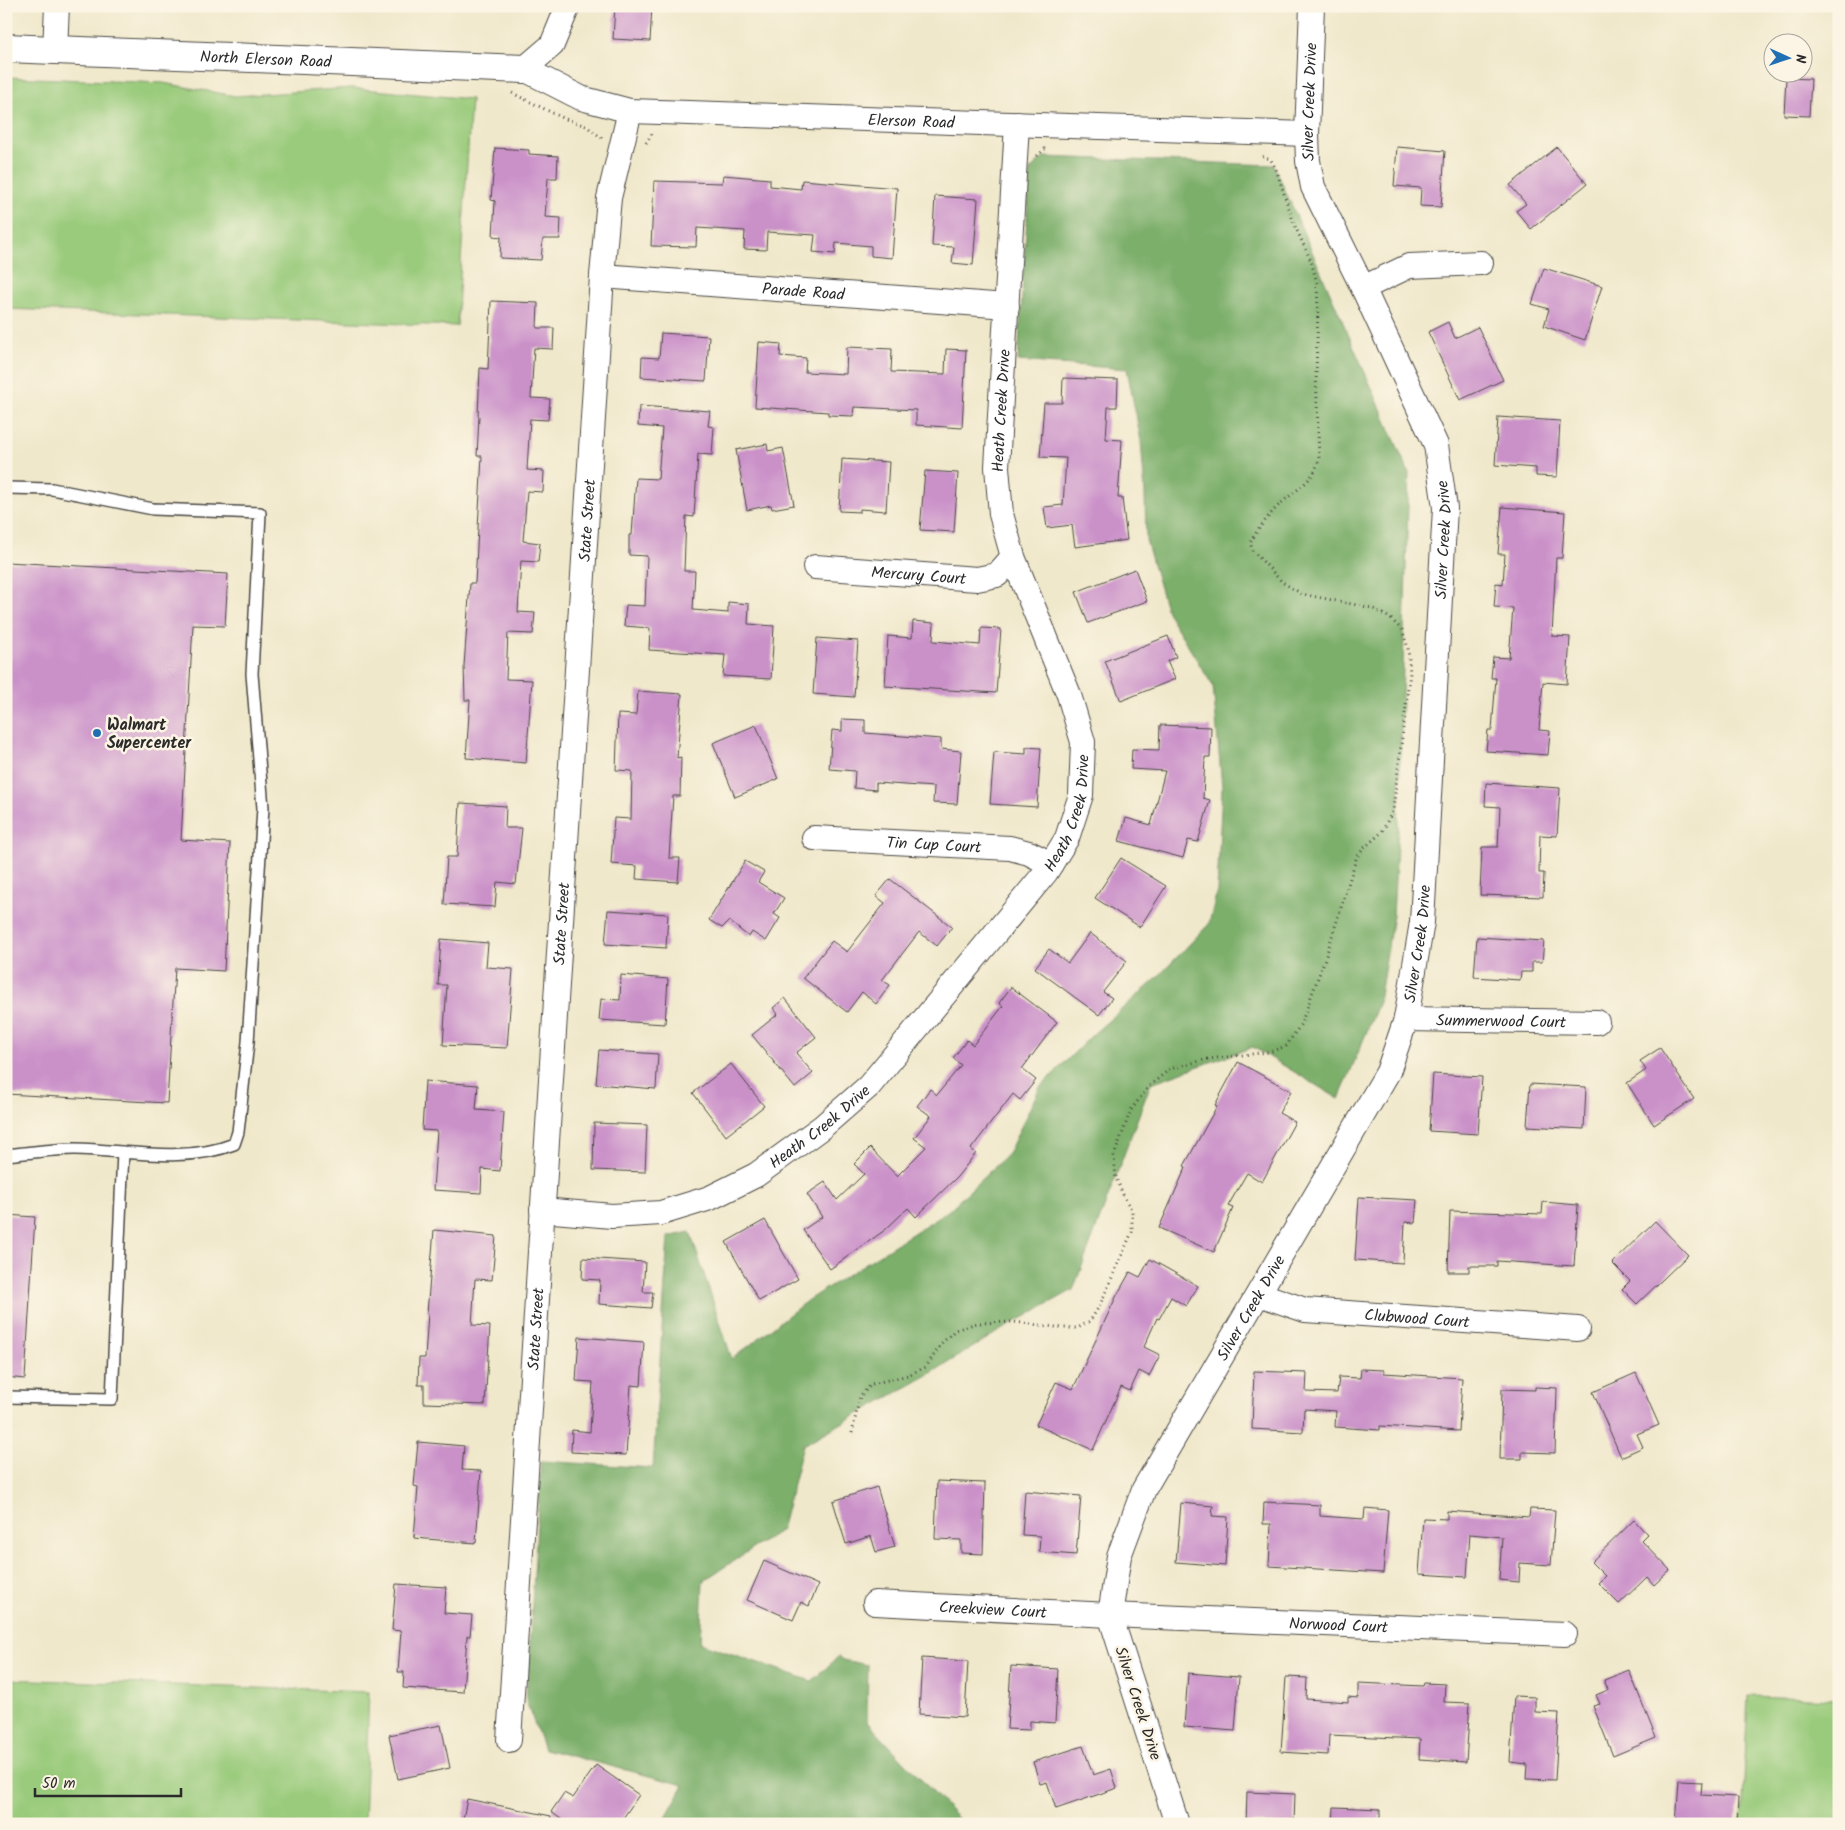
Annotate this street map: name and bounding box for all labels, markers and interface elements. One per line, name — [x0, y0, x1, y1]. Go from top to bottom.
north arrow — [1762, 32, 1812, 82]
street label: Silver Creek Drive — [1296, 42, 1325, 161]
street label: North Elerson Road — [200, 45, 333, 75]
text: N — [1789, 54, 1811, 64]
street label: Elerson Road — [867, 108, 956, 136]
street label: Parade Road — [761, 277, 847, 308]
street label: Heath Creek Drive — [986, 349, 1018, 473]
street label: State Street — [573, 478, 603, 563]
street label: Silver Creek Drive — [1429, 479, 1459, 600]
street label: Mercury Court — [870, 560, 968, 592]
place label: Walmart Supercenter — [107, 713, 192, 756]
marker: Walmart Supercenter — [91, 727, 103, 739]
street label: Heath Creek Drive — [1038, 754, 1097, 877]
street label: Tin Cup Court — [886, 831, 983, 861]
street label: State Street — [547, 881, 578, 966]
street label: Silver Creek Drive — [1398, 884, 1438, 1005]
street label: Summerwood Court — [1436, 1008, 1567, 1036]
street label: Heath Creek Drive — [764, 1079, 876, 1176]
street label: Silver Creek Drive — [1211, 1251, 1292, 1366]
street label: State Street — [522, 1286, 552, 1371]
street label: Clubwood Court — [1364, 1303, 1471, 1335]
street label: Creekview Court — [938, 1595, 1048, 1626]
street label: Norwood Court — [1288, 1611, 1389, 1641]
street label: Silver Creek Drive — [1107, 1643, 1168, 1764]
scale bar — [35, 1765, 181, 1797]
text: 50 m — [42, 1772, 76, 1796]

